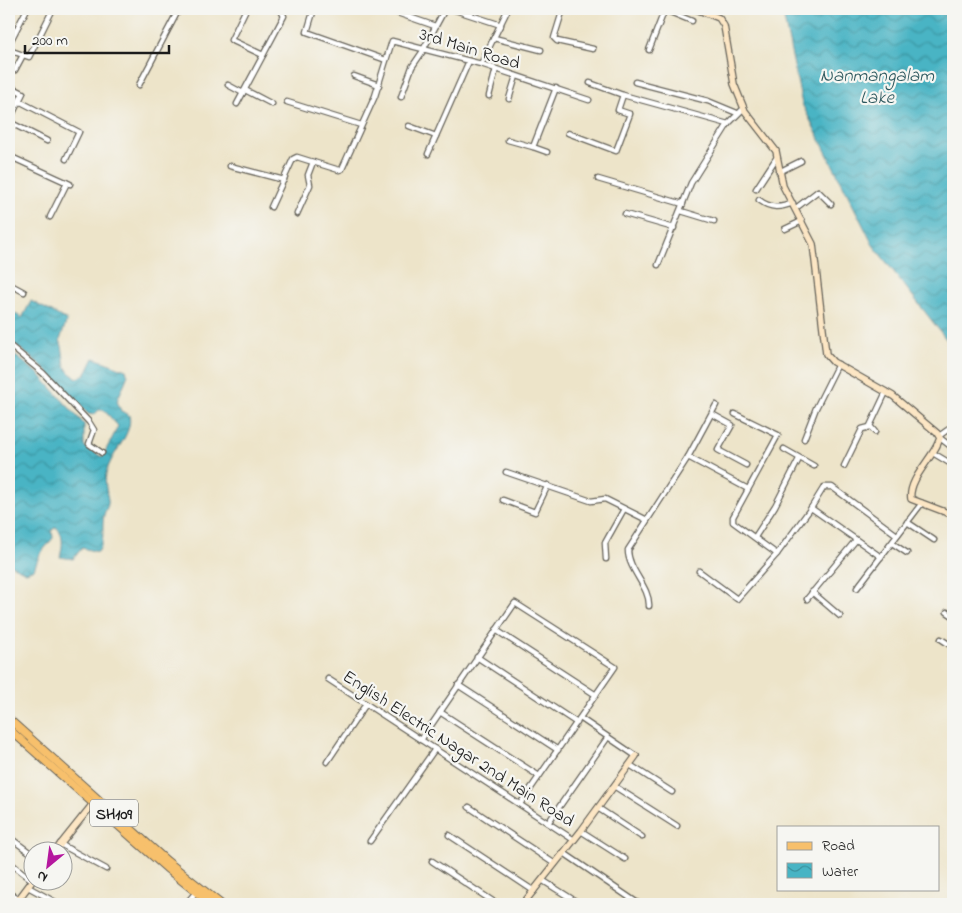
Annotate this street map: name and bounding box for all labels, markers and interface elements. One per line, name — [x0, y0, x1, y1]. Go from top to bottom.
scale bar — [25, 22, 169, 54]
street label: 3rd Main Road — [416, 22, 523, 78]
text: 200 m — [32, 30, 68, 52]
water label: Nanmangalam Lake — [820, 63, 934, 112]
street label: English Electric Nagar 2nd Main Road — [336, 665, 579, 835]
road number: SH109 — [90, 800, 138, 826]
legend — [777, 826, 940, 890]
text: Road — [822, 835, 855, 857]
north arrow — [22, 840, 72, 890]
text: Water — [822, 861, 858, 883]
text: N — [33, 865, 52, 888]

